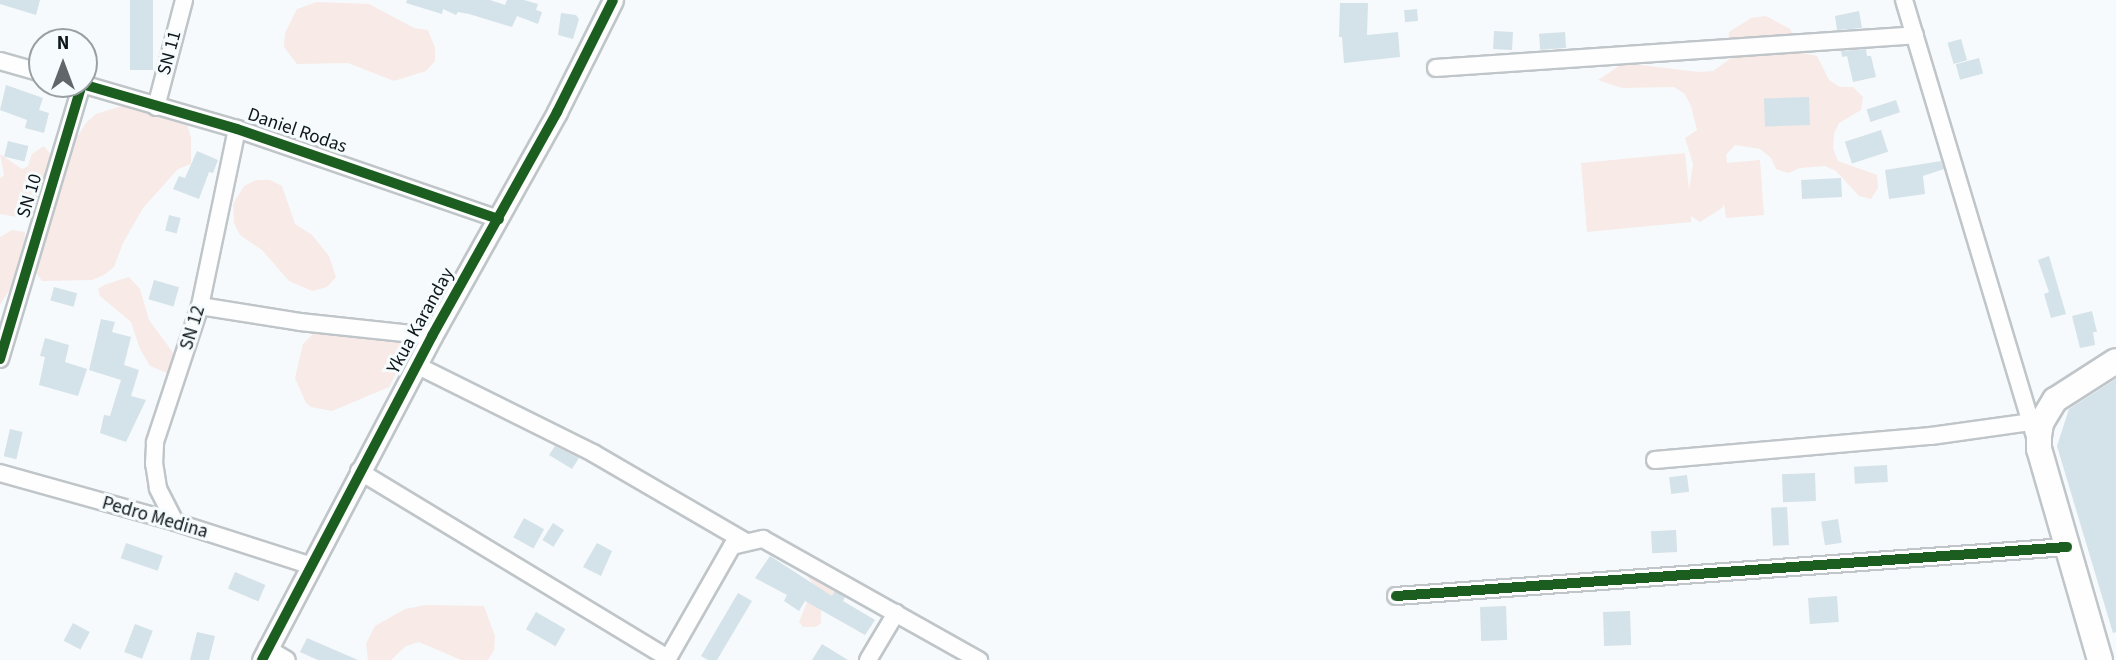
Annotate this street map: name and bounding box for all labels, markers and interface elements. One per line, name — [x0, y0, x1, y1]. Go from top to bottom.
north arrow — [28, 28, 98, 98]
street label: SN 11 — [153, 28, 187, 78]
text: N — [57, 30, 69, 57]
street label: Daniel Rodas — [244, 103, 350, 159]
street label: SN 10 — [13, 171, 47, 221]
street label: Ykua Karanday — [383, 264, 459, 378]
street label: SN 12 — [176, 303, 210, 353]
street label: Pedro Medina — [99, 492, 211, 544]

